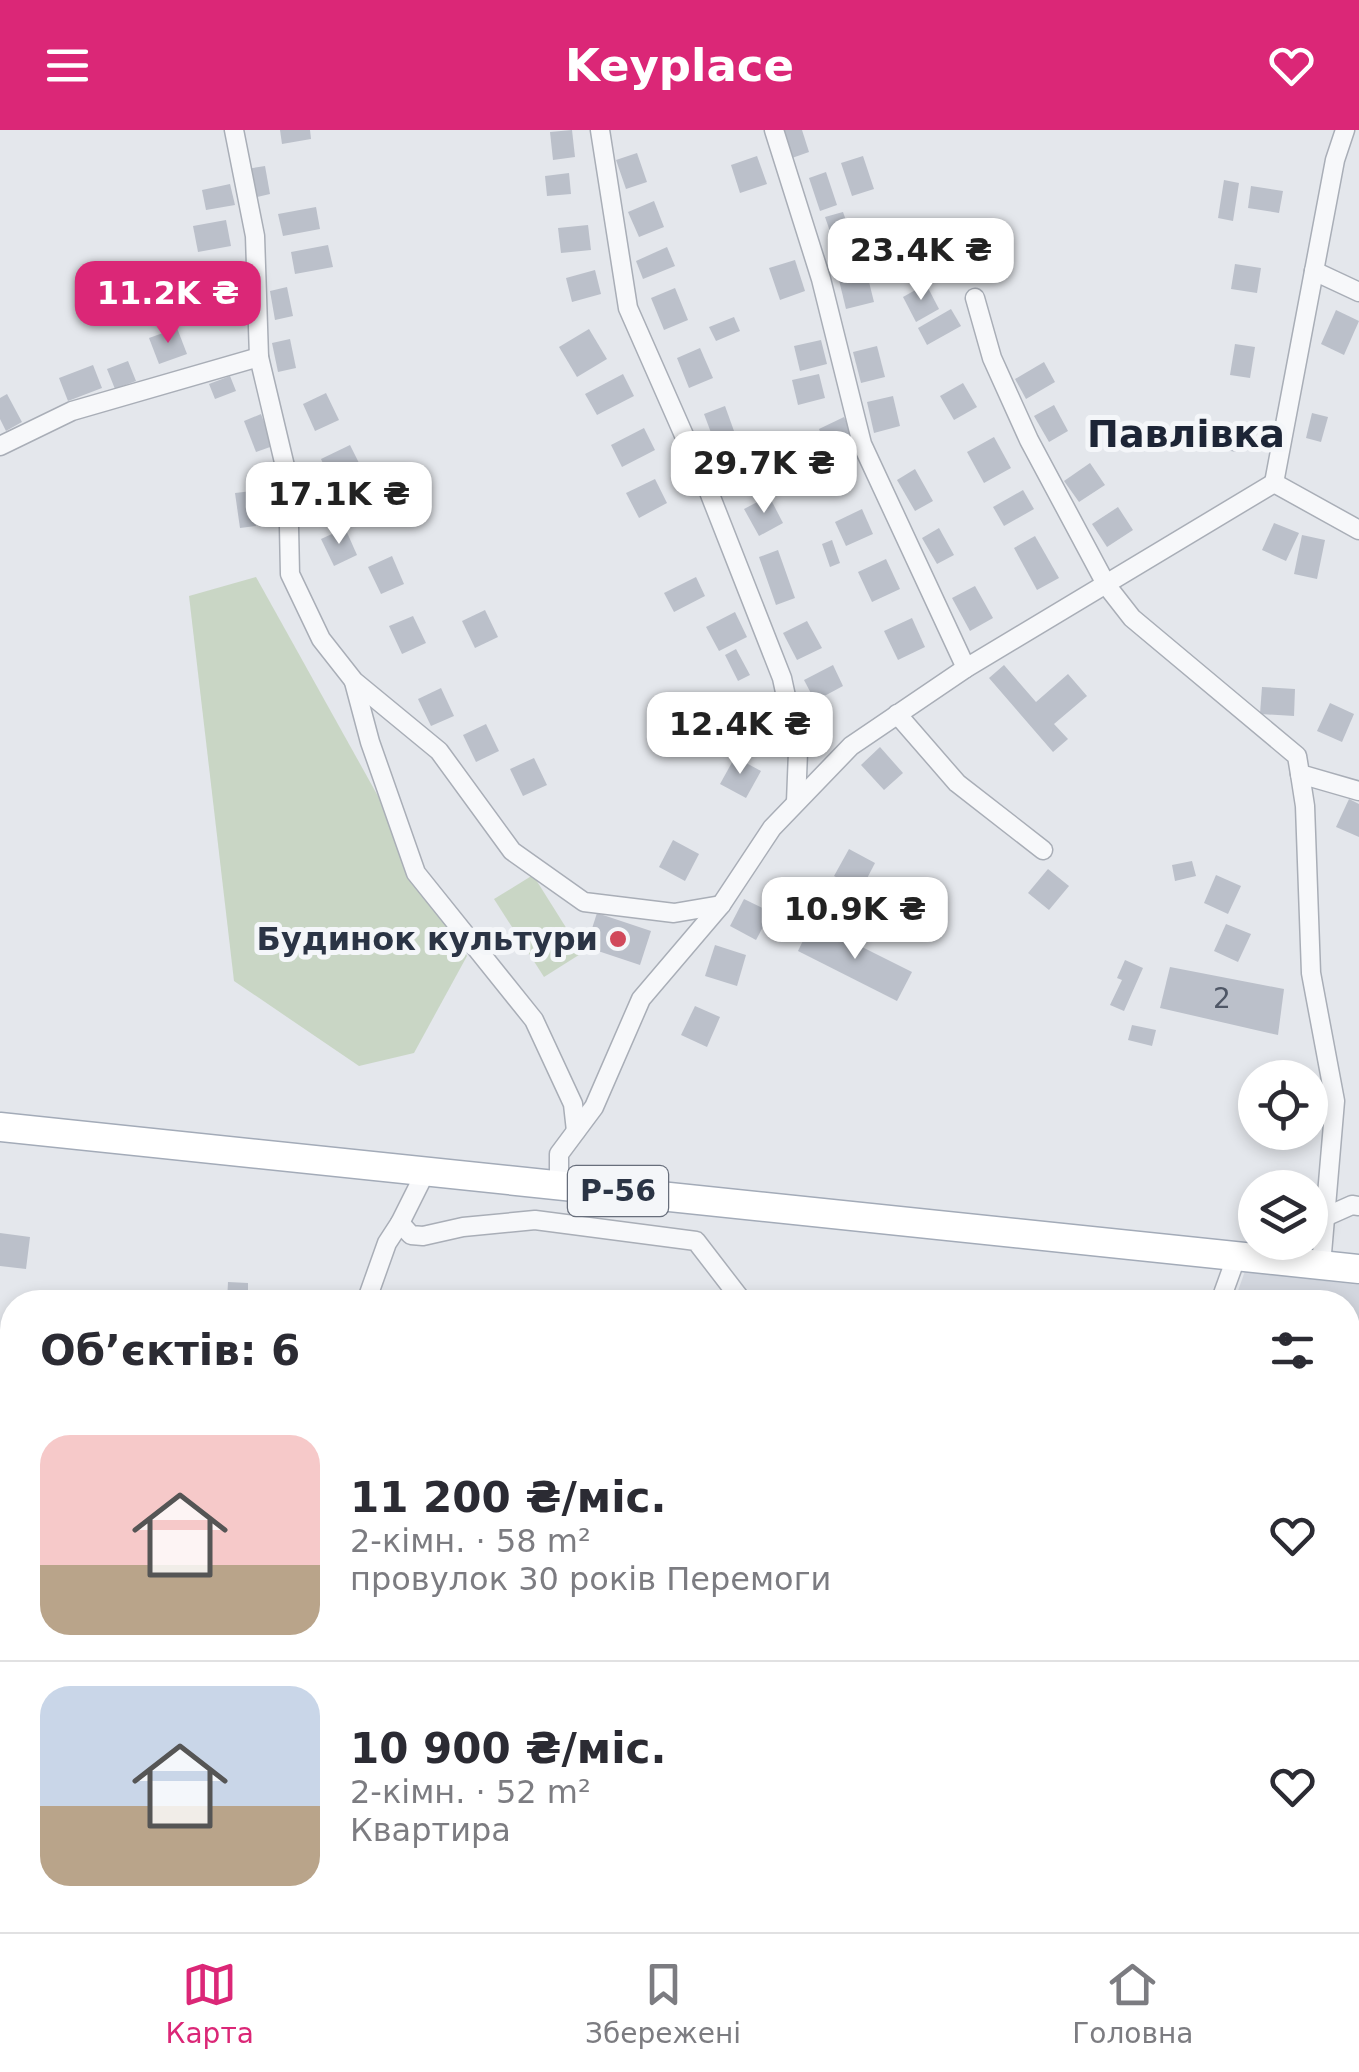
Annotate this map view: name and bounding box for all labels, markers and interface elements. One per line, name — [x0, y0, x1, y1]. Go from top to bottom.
icon: menu — [40, 38, 95, 93]
icon: heart — [1264, 38, 1319, 93]
text: Keyplace — [565, 39, 794, 92]
pin: 23.4K ₴ — [829, 218, 1013, 303]
text: 23.4K ₴ — [850, 231, 992, 269]
pin: 11.2K ₴ — [76, 261, 260, 346]
text: 11.2K ₴ — [97, 274, 239, 312]
district label: Павлівка — [1087, 412, 1285, 456]
pin: 29.7K ₴ — [672, 431, 856, 516]
text: 29.7K ₴ — [693, 444, 835, 482]
pin: 17.1K ₴ — [247, 462, 431, 547]
text: 17.1K ₴ — [268, 475, 410, 513]
pin: 12.4K ₴ — [648, 692, 832, 777]
text: 12.4K ₴ — [669, 705, 811, 743]
pin: 10.9K ₴ — [763, 877, 947, 962]
text: 10.9K ₴ — [784, 890, 926, 928]
place label: Будинок культури — [257, 920, 598, 958]
marker: Будинок культури — [607, 928, 629, 950]
house number: 2 — [1213, 982, 1231, 1015]
map controls — [1238, 1060, 1328, 1260]
button: locate — [1238, 1060, 1328, 1150]
road number: Р-56 — [568, 1166, 668, 1216]
button: layers — [1238, 1170, 1328, 1260]
icon: filters — [1265, 1323, 1320, 1378]
text: Об’єктів: 6 — [40, 1326, 300, 1375]
text: 11 200 ₴/міс. — [350, 1473, 666, 1522]
icon: home — [120, 1475, 240, 1595]
icon: heart — [1265, 1508, 1320, 1563]
text: 2-кімн. · 58 m² — [350, 1522, 591, 1560]
text: провулок 30 років Перемоги — [350, 1560, 831, 1598]
text: 10 900 ₴/міс. — [350, 1724, 666, 1773]
icon: home — [120, 1726, 240, 1846]
icon: heart — [1265, 1759, 1320, 1814]
text: 2-кімн. · 52 m² — [350, 1773, 591, 1811]
text: Квартира — [350, 1811, 511, 1849]
tab: Карта — [166, 1957, 254, 2050]
tab: Збережені — [585, 1957, 741, 2050]
tab: Головна — [1072, 1957, 1193, 2050]

